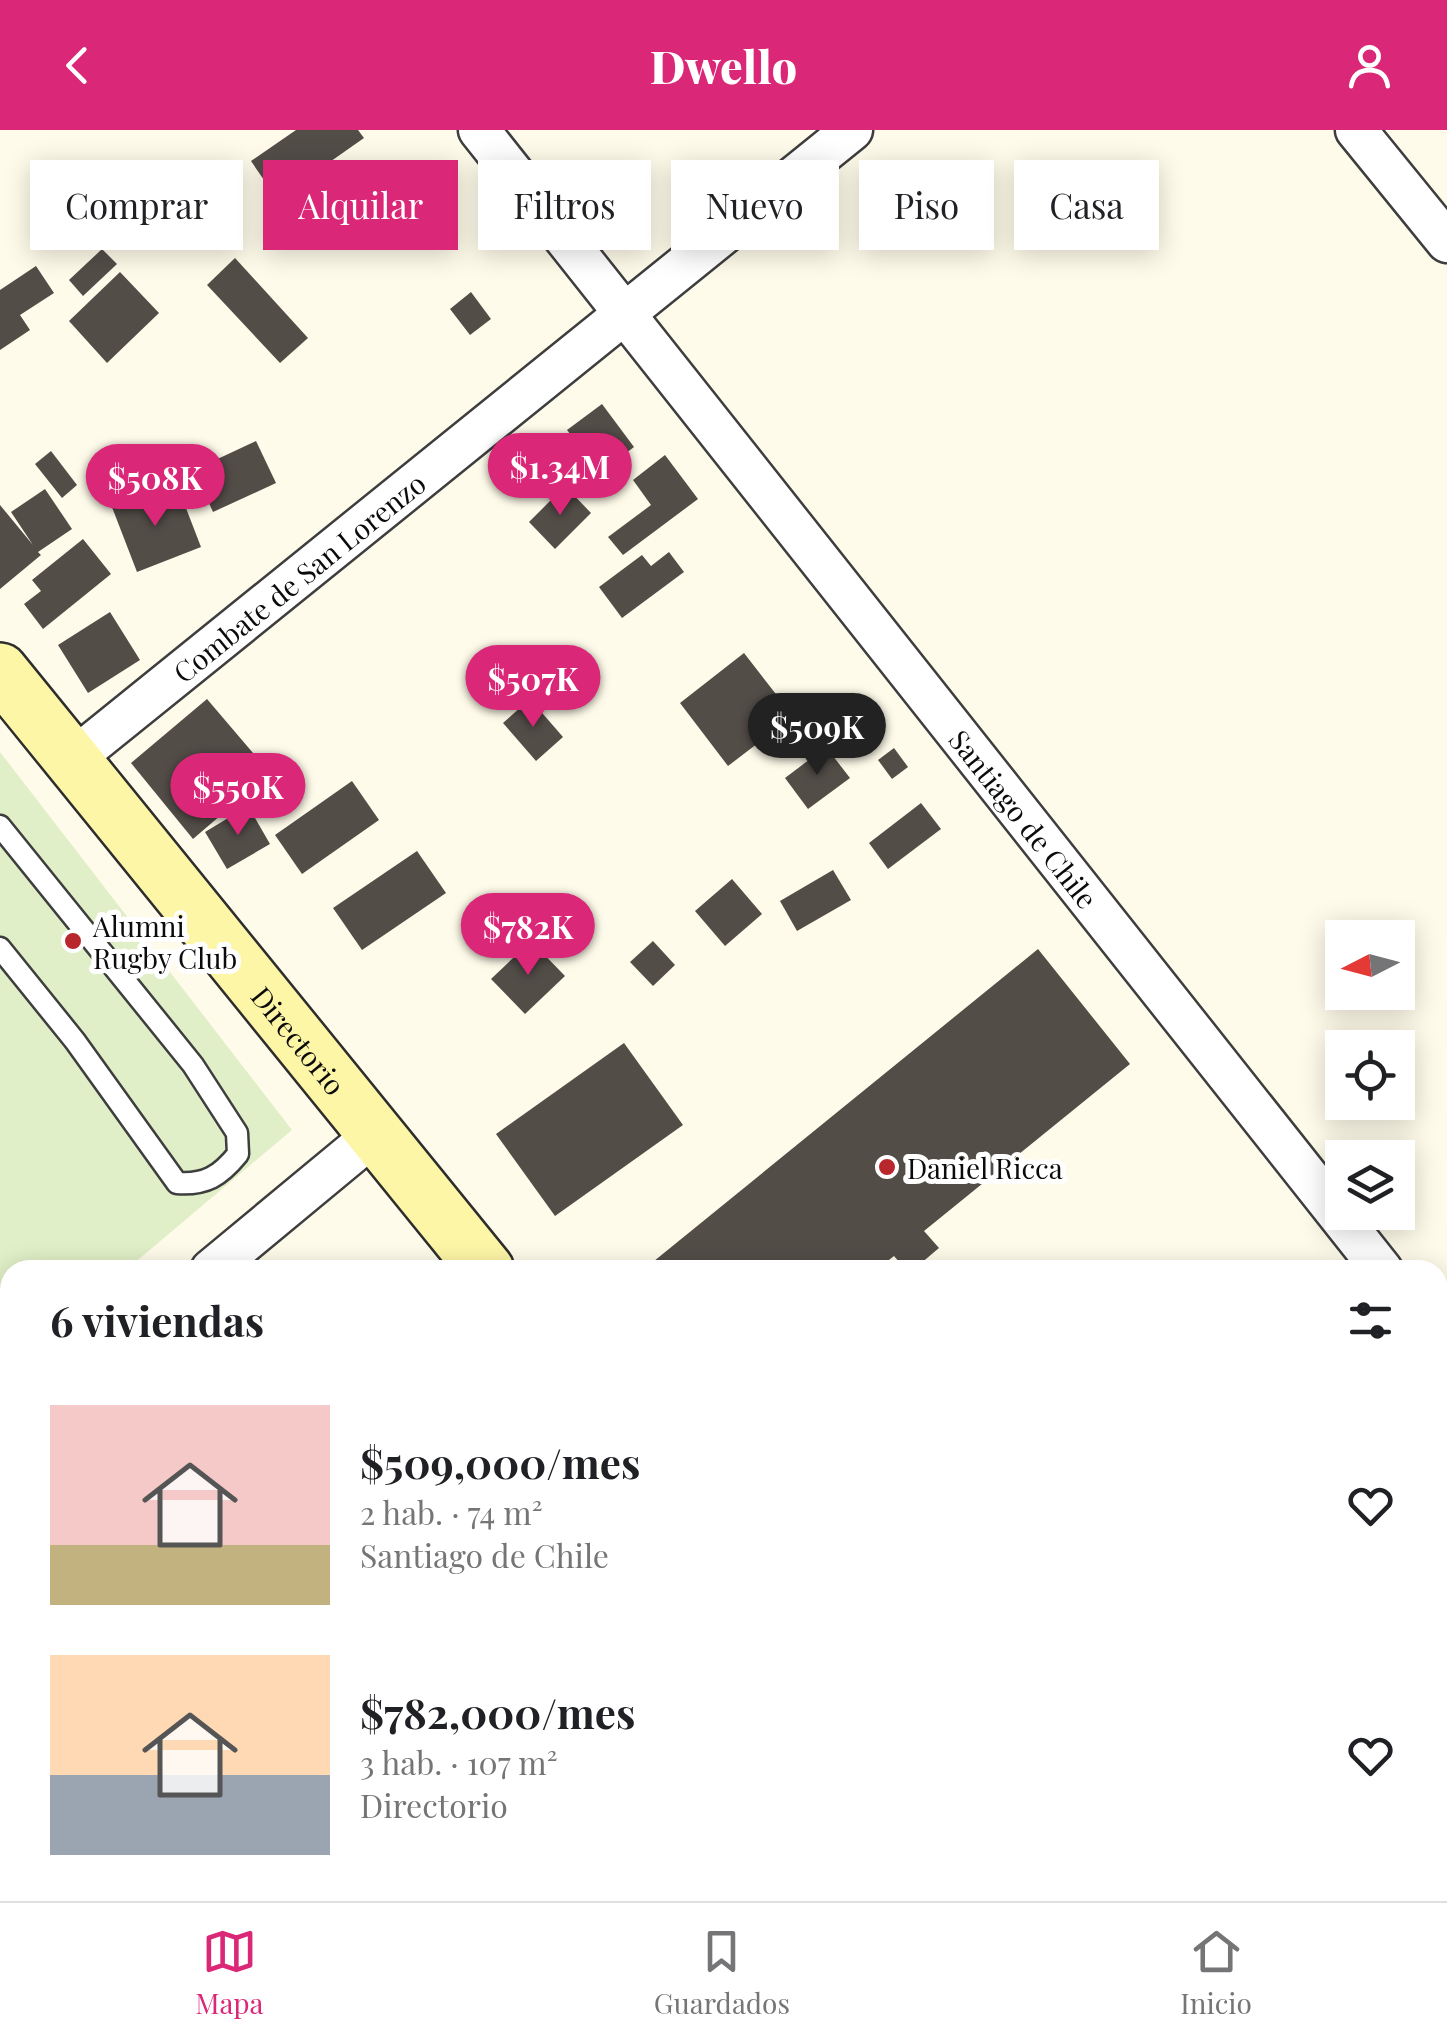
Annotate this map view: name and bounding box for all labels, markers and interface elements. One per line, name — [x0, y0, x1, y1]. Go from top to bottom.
text: Dwello — [650, 35, 797, 95]
icon: back — [50, 38, 105, 93]
icon: person — [1342, 38, 1397, 93]
chip: Comprar — [30, 160, 243, 250]
chip: Alquilar — [263, 160, 458, 250]
chip: Filtros — [478, 160, 651, 250]
chip: Nuevo — [671, 160, 839, 250]
chip: Piso — [859, 160, 994, 250]
chip: Casa — [1014, 160, 1159, 250]
pin: $1.34M — [479, 433, 641, 518]
pin: $508K — [85, 444, 225, 529]
text: $1.34M — [510, 444, 610, 487]
text: $508K — [108, 455, 202, 498]
street label: Combate de San Lorenzo — [165, 464, 432, 690]
pin: $507K — [463, 645, 603, 730]
text: $507K — [487, 656, 579, 699]
pin: $509K — [747, 693, 887, 778]
text: $509K — [770, 704, 864, 747]
street label: Santiago de Chile — [942, 721, 1106, 915]
pin: $550K — [168, 753, 308, 838]
text: $550K — [192, 764, 284, 807]
pin: $782K — [458, 893, 598, 978]
text: $782K — [483, 904, 573, 947]
place label: Alumni Rugby Club — [92, 907, 237, 976]
north arrow — [1325, 920, 1415, 1010]
map controls — [1325, 920, 1415, 1230]
marker: Alumni Rugby Club — [62, 930, 84, 952]
street label: Directorio — [244, 978, 354, 1102]
button: locate — [1325, 1030, 1415, 1120]
button: layers — [1325, 1140, 1415, 1230]
place label: Daniel Ricca — [907, 1149, 1063, 1186]
marker: Daniel Ricca — [876, 1156, 898, 1178]
text: 6 viviendas — [50, 1292, 264, 1348]
icon: filters — [1343, 1293, 1398, 1348]
text: $509,000/mes — [360, 1434, 640, 1490]
icon: home — [130, 1445, 250, 1565]
icon: heart — [1343, 1478, 1398, 1533]
text: 2 hab. · 74 m² — [360, 1490, 542, 1533]
text: Santiago de Chile — [360, 1533, 609, 1576]
text: $782,000/mes — [360, 1684, 635, 1740]
icon: home — [130, 1695, 250, 1815]
icon: heart — [1343, 1728, 1398, 1783]
text: 3 hab. · 107 m² — [360, 1740, 558, 1783]
text: Directorio — [360, 1783, 508, 1826]
tab: Mapa — [195, 1924, 264, 2021]
tab: Guardados — [654, 1924, 790, 2021]
tab: Inicio — [1180, 1924, 1252, 2021]

